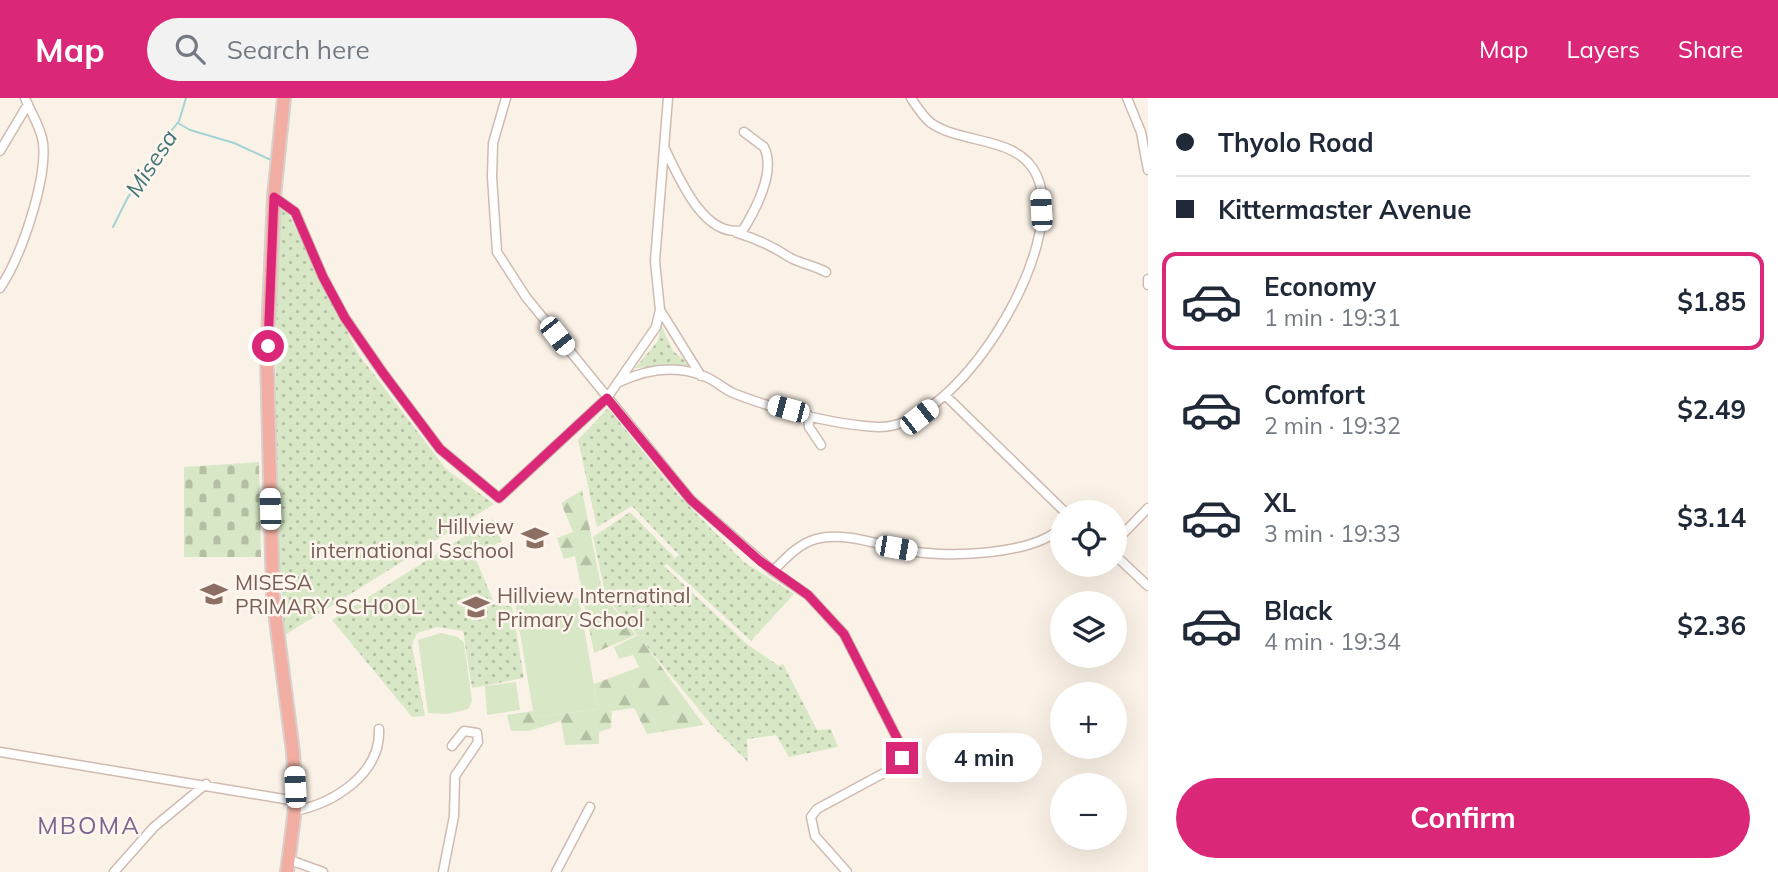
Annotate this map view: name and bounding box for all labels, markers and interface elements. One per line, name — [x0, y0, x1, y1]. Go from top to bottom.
search box — [147, 18, 637, 81]
text: Map — [35, 29, 105, 70]
icon: search — [171, 30, 209, 68]
text: Search here — [227, 33, 370, 66]
text: Map — [1479, 34, 1528, 64]
text: Layers — [1566, 34, 1640, 64]
text: Share — [1678, 34, 1743, 64]
water label: Misesa — [119, 124, 184, 202]
text: Thyolo Road — [1218, 126, 1374, 159]
car — [1030, 188, 1053, 232]
text: Kittermaster Avenue — [1218, 193, 1471, 226]
icon: car — [1180, 270, 1243, 333]
text: Economy — [1264, 270, 1376, 303]
text: $1.85 — [1677, 285, 1746, 318]
text: 1 min · 19:31 — [1264, 303, 1401, 332]
car — [536, 313, 579, 359]
route start — [252, 330, 284, 362]
icon: car — [1180, 378, 1243, 441]
text: Comfort — [1264, 378, 1365, 411]
car — [765, 393, 812, 425]
text: $2.49 — [1677, 393, 1746, 426]
car — [896, 396, 943, 438]
text: 2 min · 19:32 — [1264, 411, 1401, 440]
icon: car — [1180, 486, 1243, 549]
text: XL — [1264, 486, 1296, 519]
car — [259, 488, 282, 530]
map controls — [1050, 500, 1127, 850]
button: locate — [1050, 500, 1127, 577]
text: $3.14 — [1677, 501, 1746, 534]
place label: Hillview international Sschool — [311, 513, 514, 563]
text: 3 min · 19:33 — [1264, 519, 1401, 548]
school or university icon: Hillview international Sschool — [520, 523, 550, 553]
car — [874, 534, 919, 562]
place label: MISESA PRIMARY SCHOOL — [235, 569, 423, 619]
school or university icon: MISESA PRIMARY SCHOOL — [199, 579, 229, 609]
place label: Hillview Internatinal Primary School — [497, 582, 690, 632]
button: layers — [1050, 591, 1127, 668]
school or university icon: Hillview Internatinal Primary School — [461, 592, 491, 622]
icon: car — [1180, 594, 1243, 657]
text: Black — [1264, 594, 1332, 627]
text: $2.36 — [1677, 609, 1746, 642]
text: 4 min · 19:34 — [1264, 627, 1401, 656]
button: + — [1050, 682, 1127, 759]
callout: 4 min — [926, 734, 1042, 782]
route end — [886, 742, 918, 774]
text: 4 min — [954, 743, 1014, 772]
car — [284, 765, 307, 809]
button: − — [1050, 773, 1127, 850]
button: Confirm — [1176, 778, 1750, 858]
district label: MBOMA — [37, 810, 141, 840]

